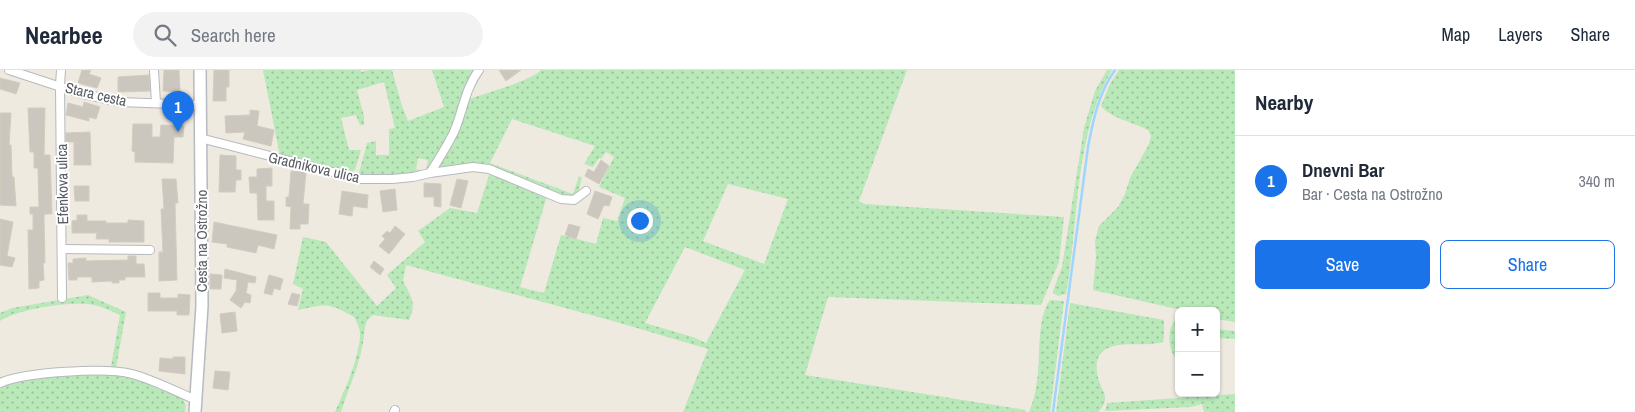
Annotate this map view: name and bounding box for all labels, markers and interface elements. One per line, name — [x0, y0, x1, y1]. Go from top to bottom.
search box — [133, 12, 483, 57]
text: Nearbee — [25, 19, 103, 51]
icon: search — [151, 21, 179, 49]
text: Search here — [191, 22, 276, 48]
text: Map — [1442, 22, 1470, 47]
text: Layers — [1498, 22, 1543, 47]
text: Share — [1571, 22, 1610, 47]
street label: Stara cesta — [63, 77, 129, 111]
text: Nearby — [1255, 88, 1313, 117]
pin: 1 — [162, 91, 194, 132]
street label: Efenkova ulica — [51, 143, 73, 225]
street label: Gradnikova ulica — [266, 146, 362, 188]
text: Dnevni Bar — [1302, 157, 1384, 183]
text: 1 — [1267, 170, 1275, 192]
text: 340 m — [1579, 170, 1615, 192]
text: Bar · Cesta na Ostrožno — [1302, 183, 1443, 205]
street label: Cesta na Ostrožno — [191, 190, 212, 292]
your location — [627, 208, 653, 234]
button: Save — [1255, 240, 1430, 289]
button: Share — [1440, 240, 1615, 289]
map controls — [1175, 307, 1220, 397]
button: + — [1175, 307, 1220, 352]
button: − — [1175, 352, 1220, 397]

